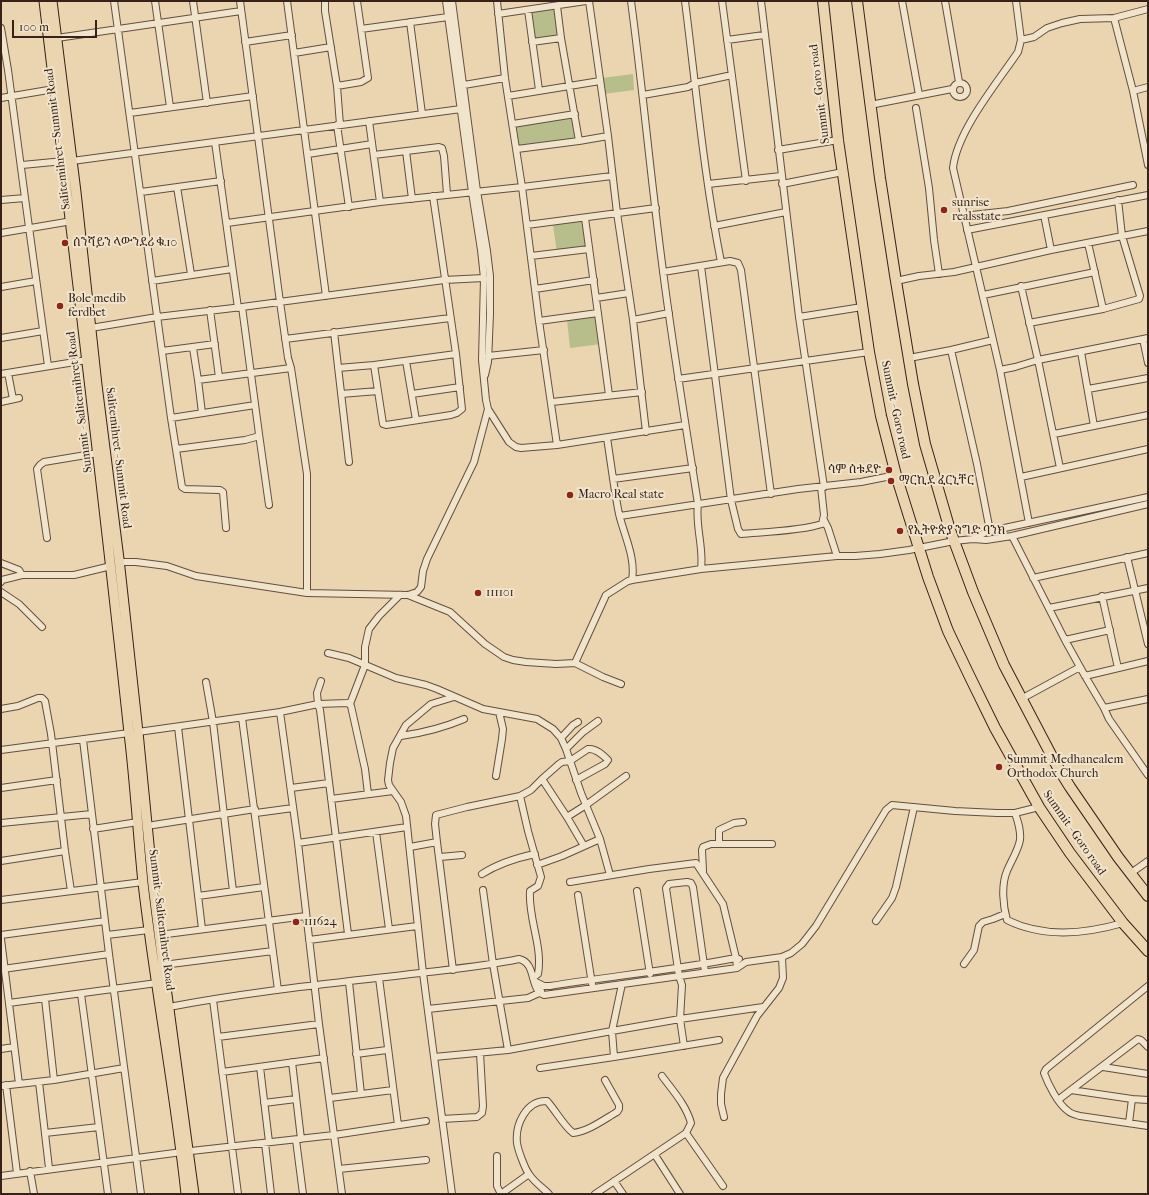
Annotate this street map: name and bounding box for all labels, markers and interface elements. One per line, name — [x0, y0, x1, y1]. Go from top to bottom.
scale bar — [14, 12, 99, 38]
text: 100 m — [19, 20, 49, 34]
street label: Summit - Goro road — [807, 43, 833, 145]
street label: Salitemihret - Summit Road — [42, 67, 74, 211]
place label: sunrise realsstate — [952, 196, 1001, 224]
marker: sunrise realsstate — [939, 205, 949, 215]
place label: ሰንሻይን ላውንደሪ ቁ.10 — [73, 236, 177, 250]
marker: ሰንሻይን ላውንደሪ ቁ.10 — [60, 238, 70, 248]
place label: Bole medib ferdbet — [68, 292, 126, 320]
marker: Bole medib ferdbet — [55, 301, 65, 311]
street label: Summit - Salitemihret Road — [64, 330, 96, 474]
street label: Summit - Goro road — [878, 359, 912, 461]
street label: Salitemihret - Summit Road — [102, 386, 134, 530]
place label: ሳም ሰቱደዮ — [828, 463, 881, 477]
marker: ሳም ሰቱደዮ — [884, 465, 894, 475]
place label: ማርኪደ ፈርኒቸር — [899, 474, 974, 488]
marker: ማርኪደ ፈርኒቸር — [886, 476, 896, 486]
place label: Macro Real state — [578, 488, 664, 502]
marker: Macro Real state — [565, 490, 575, 500]
place label: የኢትዮጵያ ንግድ ባንክ — [908, 524, 1005, 538]
marker: የኢትዮጵያ ንግድ ባንክ — [895, 526, 905, 536]
place label: 111101 — [486, 586, 514, 600]
marker: 111101 — [473, 588, 483, 598]
place label: Summit Medhanealem Orthodox Church — [1007, 753, 1123, 781]
marker: Summit Medhanealem Orthodox Church — [994, 762, 1004, 772]
street label: Summit - Goro road — [1039, 788, 1109, 878]
street label: Summit - Salitemihret Road — [145, 848, 177, 992]
place label: 111624 — [304, 915, 337, 929]
marker: 111624 — [291, 917, 301, 927]

